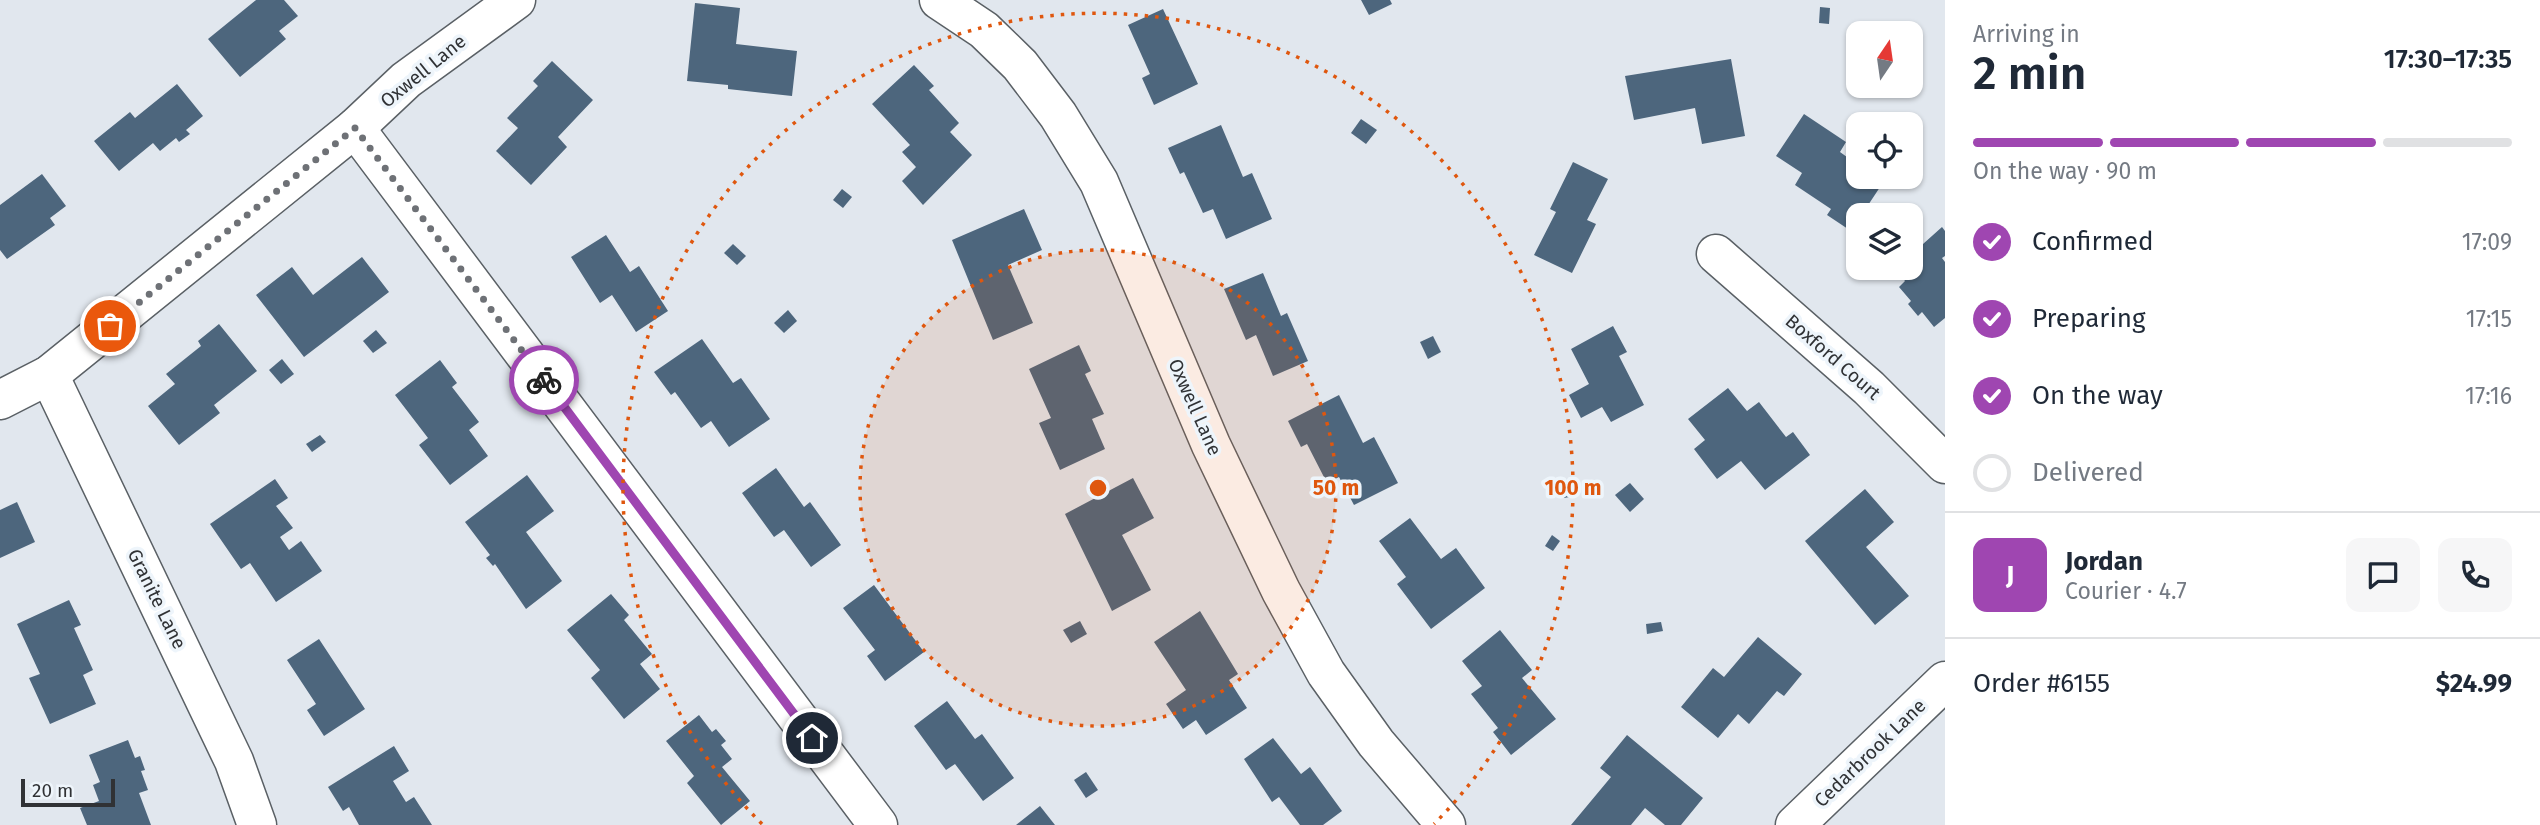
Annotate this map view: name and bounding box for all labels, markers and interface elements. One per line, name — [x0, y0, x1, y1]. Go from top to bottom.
text: Arriving in — [1973, 20, 2080, 48]
north arrow — [1846, 21, 1923, 98]
map controls — [1846, 21, 1923, 280]
street label: Oxwell Lane — [376, 30, 470, 112]
text: 17:30–17:35 — [2384, 44, 2512, 75]
text: 2 min — [1973, 46, 2086, 101]
button: locate — [1846, 112, 1923, 189]
text: On the way · 90 m — [1973, 157, 2157, 185]
button: layers — [1846, 203, 1923, 280]
icon: check — [1973, 223, 2011, 261]
text: Confirmed — [2032, 226, 2153, 257]
text: 17:09 — [2462, 228, 2512, 256]
pin — [80, 296, 140, 356]
icon: check — [1973, 300, 2011, 338]
text: Preparing — [2032, 303, 2145, 334]
text: 17:15 — [2466, 305, 2512, 333]
icon: bag — [91, 307, 129, 345]
street label: Boxford Court — [1781, 309, 1885, 405]
courier — [509, 345, 579, 415]
street label: Oxwell Lane — [1163, 355, 1227, 459]
icon: bike — [525, 361, 563, 399]
icon: check — [1973, 377, 2011, 415]
text: On the way — [2032, 380, 2163, 411]
text: 17:16 — [2465, 382, 2512, 410]
text: Delivered — [2032, 457, 2144, 488]
text: 50 m — [1313, 475, 1359, 501]
text: 100 m — [1544, 475, 1602, 501]
centre of rings — [1086, 476, 1110, 500]
button: chat — [2346, 538, 2420, 612]
button: phone — [2438, 538, 2512, 612]
street label: Granite Lane — [123, 545, 191, 653]
text: Jordan — [2065, 546, 2143, 577]
text: J — [2006, 560, 2014, 591]
text: Courier · 4.7 — [2065, 577, 2187, 605]
text: Order #6155 — [1973, 668, 2110, 699]
text: $24.99 — [2436, 668, 2512, 699]
street label: Cedarbrook Lane — [1810, 694, 1930, 812]
pin — [782, 708, 842, 768]
icon: home — [793, 719, 831, 757]
scale bar — [21, 776, 116, 808]
text: 20 m — [32, 779, 73, 802]

